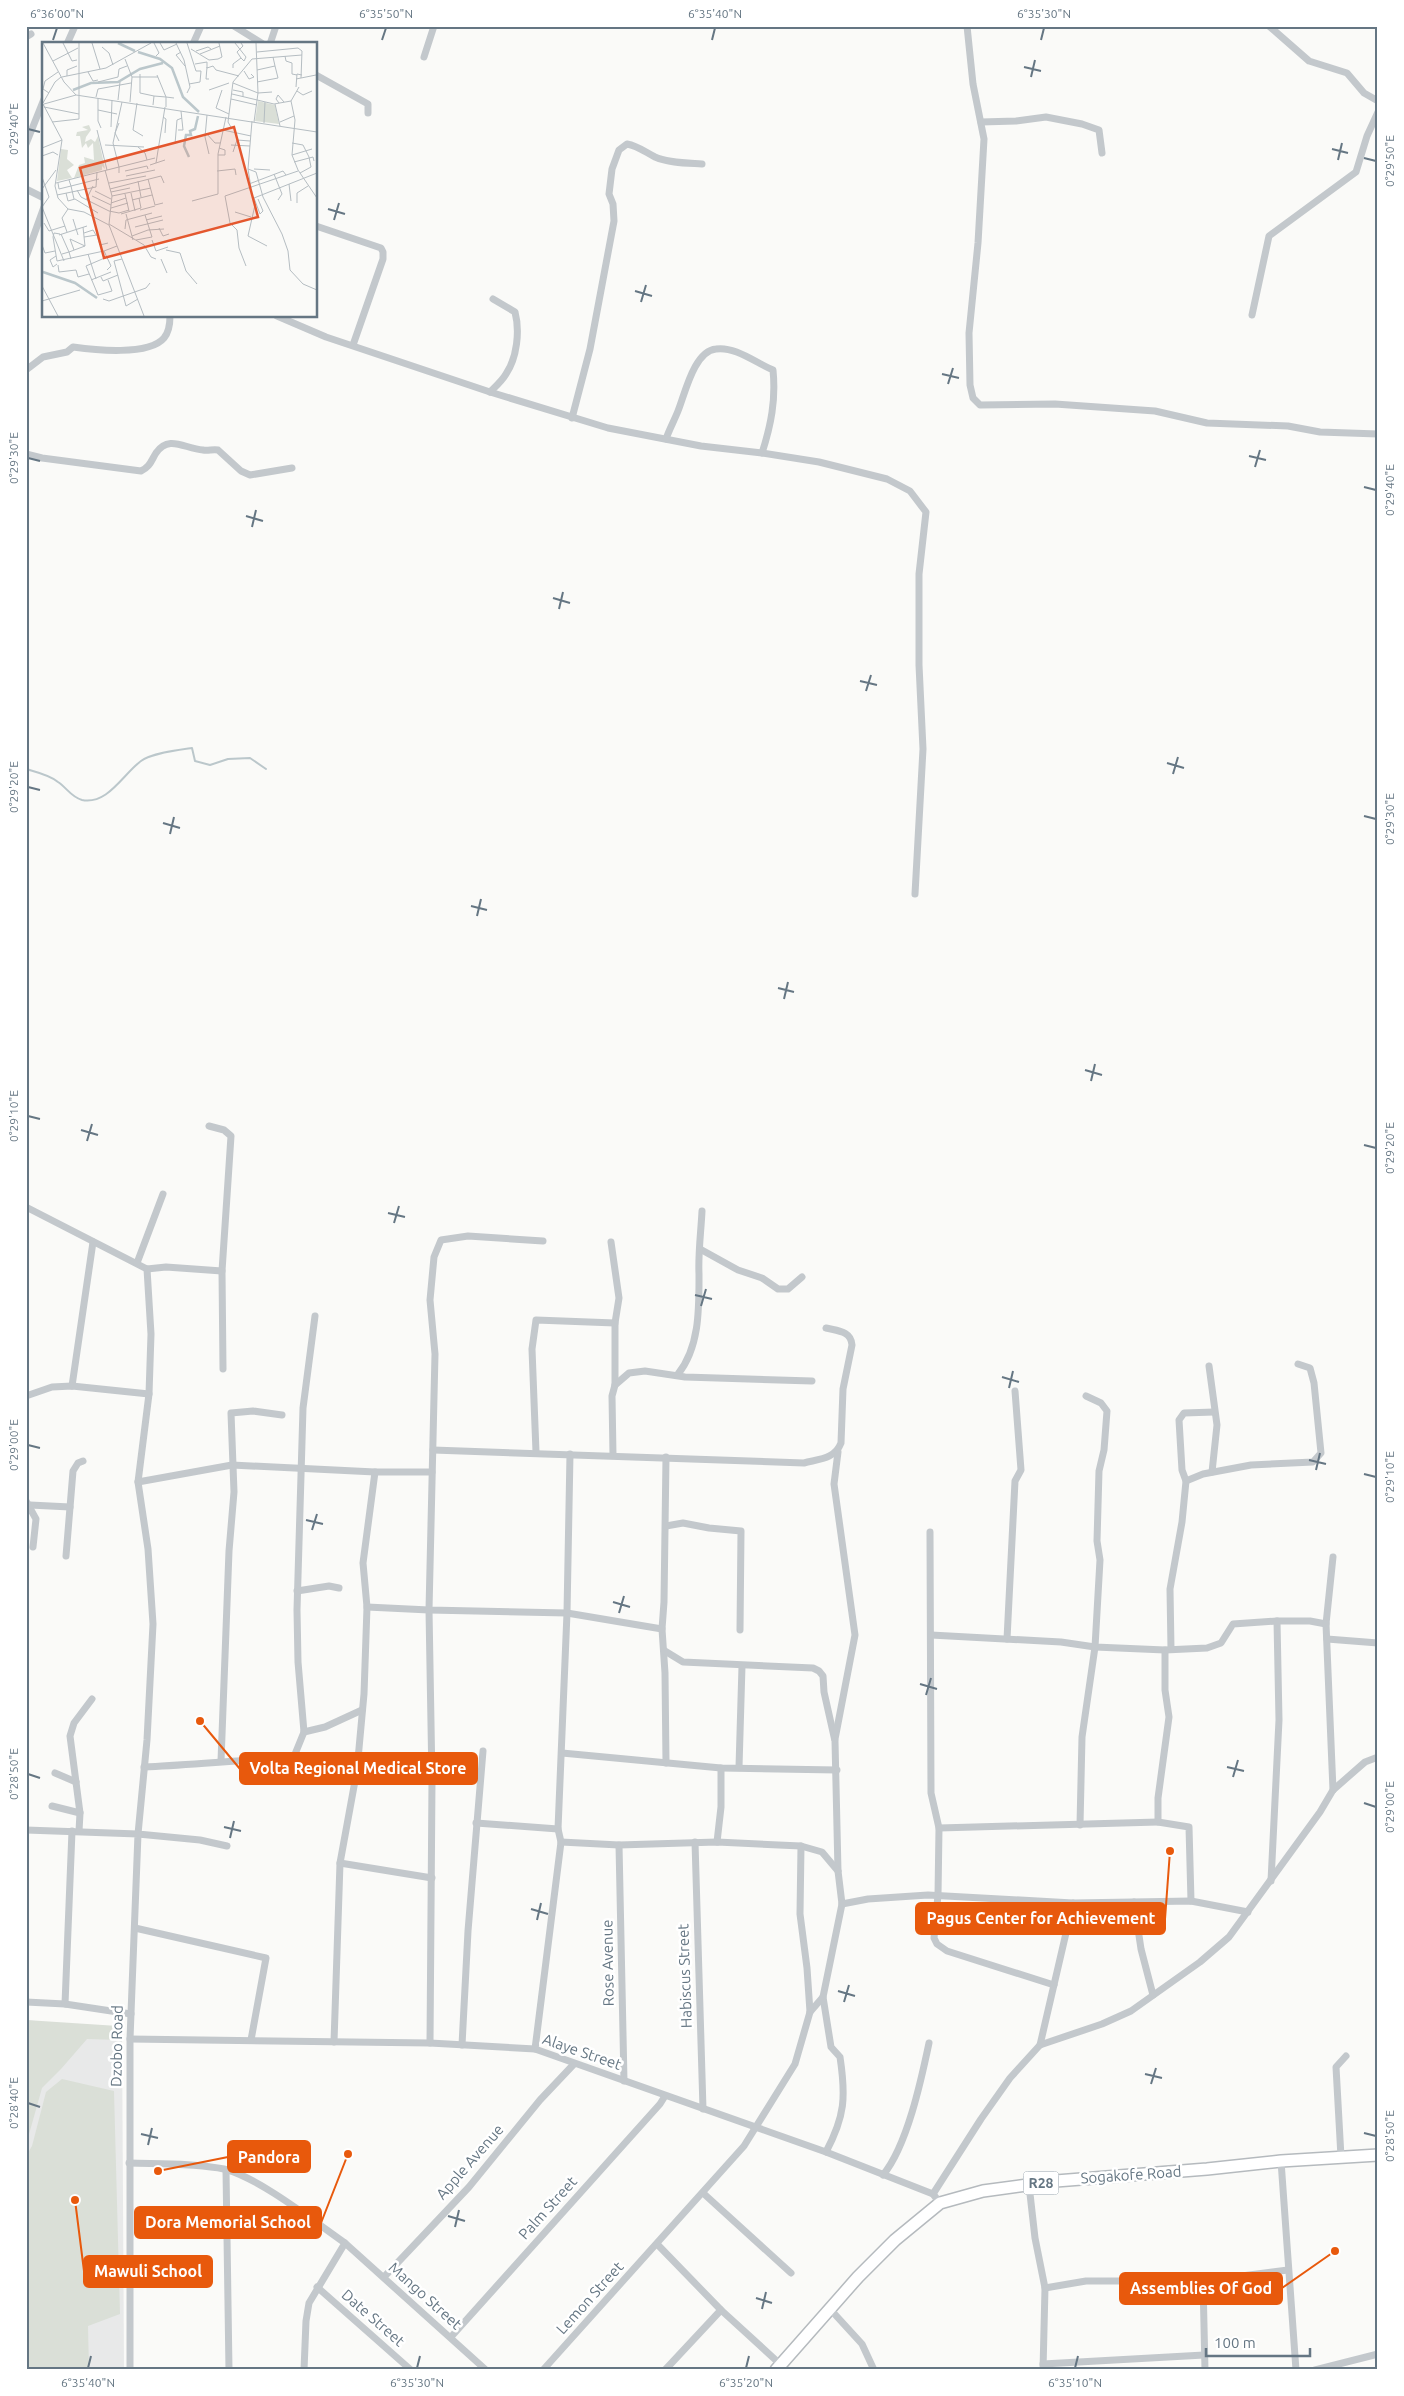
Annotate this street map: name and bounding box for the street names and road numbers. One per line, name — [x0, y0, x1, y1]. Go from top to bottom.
street label: Rose Avenue — [598, 1919, 617, 2007]
street label: Habiscus Street — [674, 1923, 695, 2029]
street label: Dzobo Road — [107, 2005, 126, 2087]
street label: Alaye Street — [541, 2030, 624, 2073]
street label: Apple Avenue — [433, 2121, 507, 2203]
street label: Sogakofe Road — [1080, 2162, 1182, 2187]
road number: R28 — [1024, 2172, 1058, 2194]
street label: Palm Street — [515, 2173, 580, 2243]
street label: Lemon Street — [553, 2258, 627, 2337]
street label: Mango Street — [385, 2259, 465, 2333]
street label: Date Street — [338, 2286, 408, 2350]

